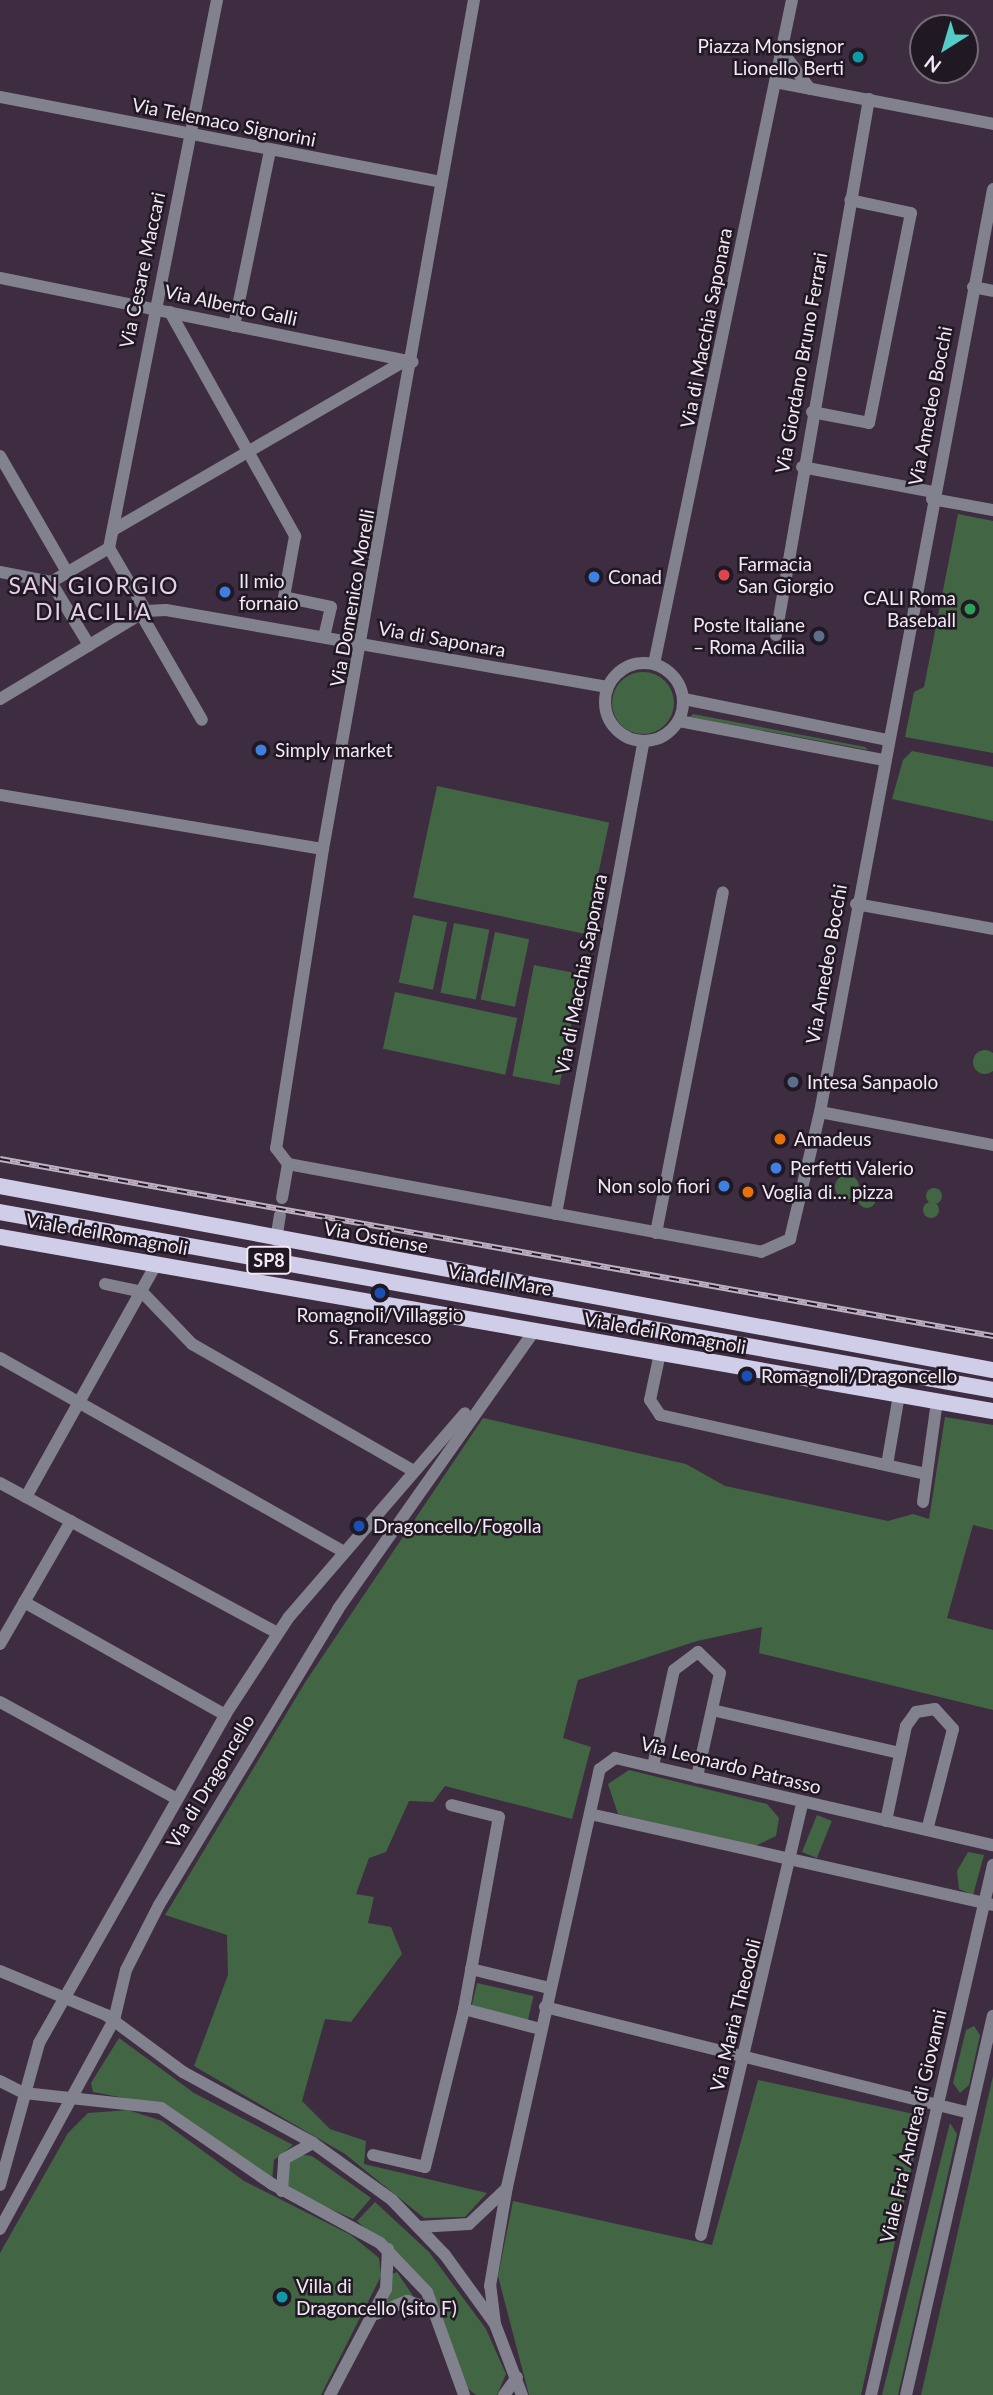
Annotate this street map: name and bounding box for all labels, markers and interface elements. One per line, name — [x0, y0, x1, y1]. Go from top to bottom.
north arrow — [909, 14, 979, 84]
place label: Piazza Monsignor Lionello Berti — [697, 35, 844, 79]
marker: Piazza Monsignor Lionello Berti — [850, 49, 866, 65]
text: N — [920, 51, 945, 78]
street label: Via Telemaco Signorini — [130, 93, 318, 151]
street label: Via Cesare Maccari — [114, 190, 170, 350]
street label: Via di Macchia Saponara — [675, 226, 737, 430]
street label: Via Giordano Bruno Ferrari — [770, 251, 832, 475]
street label: Via Alberto Galli — [162, 280, 300, 330]
street label: Via Amedeo Bocchi — [903, 324, 957, 488]
street label: Via Domenico Morelli — [325, 507, 379, 689]
place label: Farmacia San Giorgio — [738, 553, 834, 597]
place label: Conad — [608, 566, 662, 588]
marker: Farmacia San Giorgio — [716, 567, 732, 583]
marker: Conad — [586, 569, 602, 585]
place label: Il mio fornaio — [239, 570, 298, 614]
district label: SAN GIORGIO DI ACILIA — [10, 571, 178, 625]
marker: Il mio fornaio — [217, 584, 233, 600]
place label: CALI Roma Baseball — [863, 587, 956, 631]
marker: CALI Roma Baseball — [962, 601, 978, 617]
place label: Poste Italiane – Roma Acilia — [692, 614, 805, 658]
street label: Via di Saponara — [376, 617, 508, 661]
marker: Poste Italiane – Roma Acilia — [811, 628, 827, 644]
place label: Simply market — [275, 739, 393, 761]
marker: Simply market — [253, 742, 269, 758]
street label: Via di Macchia Saponara — [550, 872, 612, 1076]
street label: Via Amedeo Bocchi — [801, 882, 851, 1046]
place label: Intesa Sanpaolo — [807, 1071, 938, 1093]
marker: Intesa Sanpaolo — [785, 1074, 801, 1090]
place label: Amadeus — [794, 1128, 871, 1150]
marker: Amadeus — [772, 1131, 788, 1147]
place label: Perfetti Valerio — [790, 1157, 914, 1179]
marker: Perfetti Valerio — [768, 1160, 784, 1176]
place label: Non solo fiori — [597, 1175, 710, 1197]
marker: Non solo fiori — [716, 1178, 732, 1194]
place label: Voglia di… pizza — [762, 1181, 894, 1203]
marker: Voglia di… pizza — [740, 1184, 756, 1200]
street label: Viale dei Romagnoli — [24, 1209, 190, 1259]
street label: Via Ostiense — [322, 1217, 430, 1257]
road number: SP8 — [246, 1246, 292, 1274]
street label: Via del Mare — [446, 1260, 554, 1300]
marker: Romagnoli/Villaggio S. Francesco — [372, 1285, 388, 1301]
place label: Romagnoli/Villaggio S. Francesco — [297, 1304, 463, 1348]
street label: Viale dei Romagnoli — [582, 1308, 748, 1358]
place label: Romagnoli/Dragoncello — [761, 1365, 957, 1387]
marker: Romagnoli/Dragoncello — [739, 1368, 755, 1384]
place label: Dragoncello/Fogolla — [373, 1515, 541, 1537]
marker: Dragoncello/Fogolla — [351, 1518, 367, 1534]
street label: Via di Dragoncello — [161, 1710, 259, 1852]
street label: Via Leonardo Patrasso — [638, 1732, 824, 1798]
street label: Via Maria Theodoli — [705, 1936, 765, 2094]
street label: Viale Fra' Andrea di Giovanni — [875, 2007, 951, 2245]
place label: Villa di Dragoncello (sito F) — [296, 2275, 457, 2319]
marker: Villa di Dragoncello (sito F) — [274, 2289, 290, 2305]

